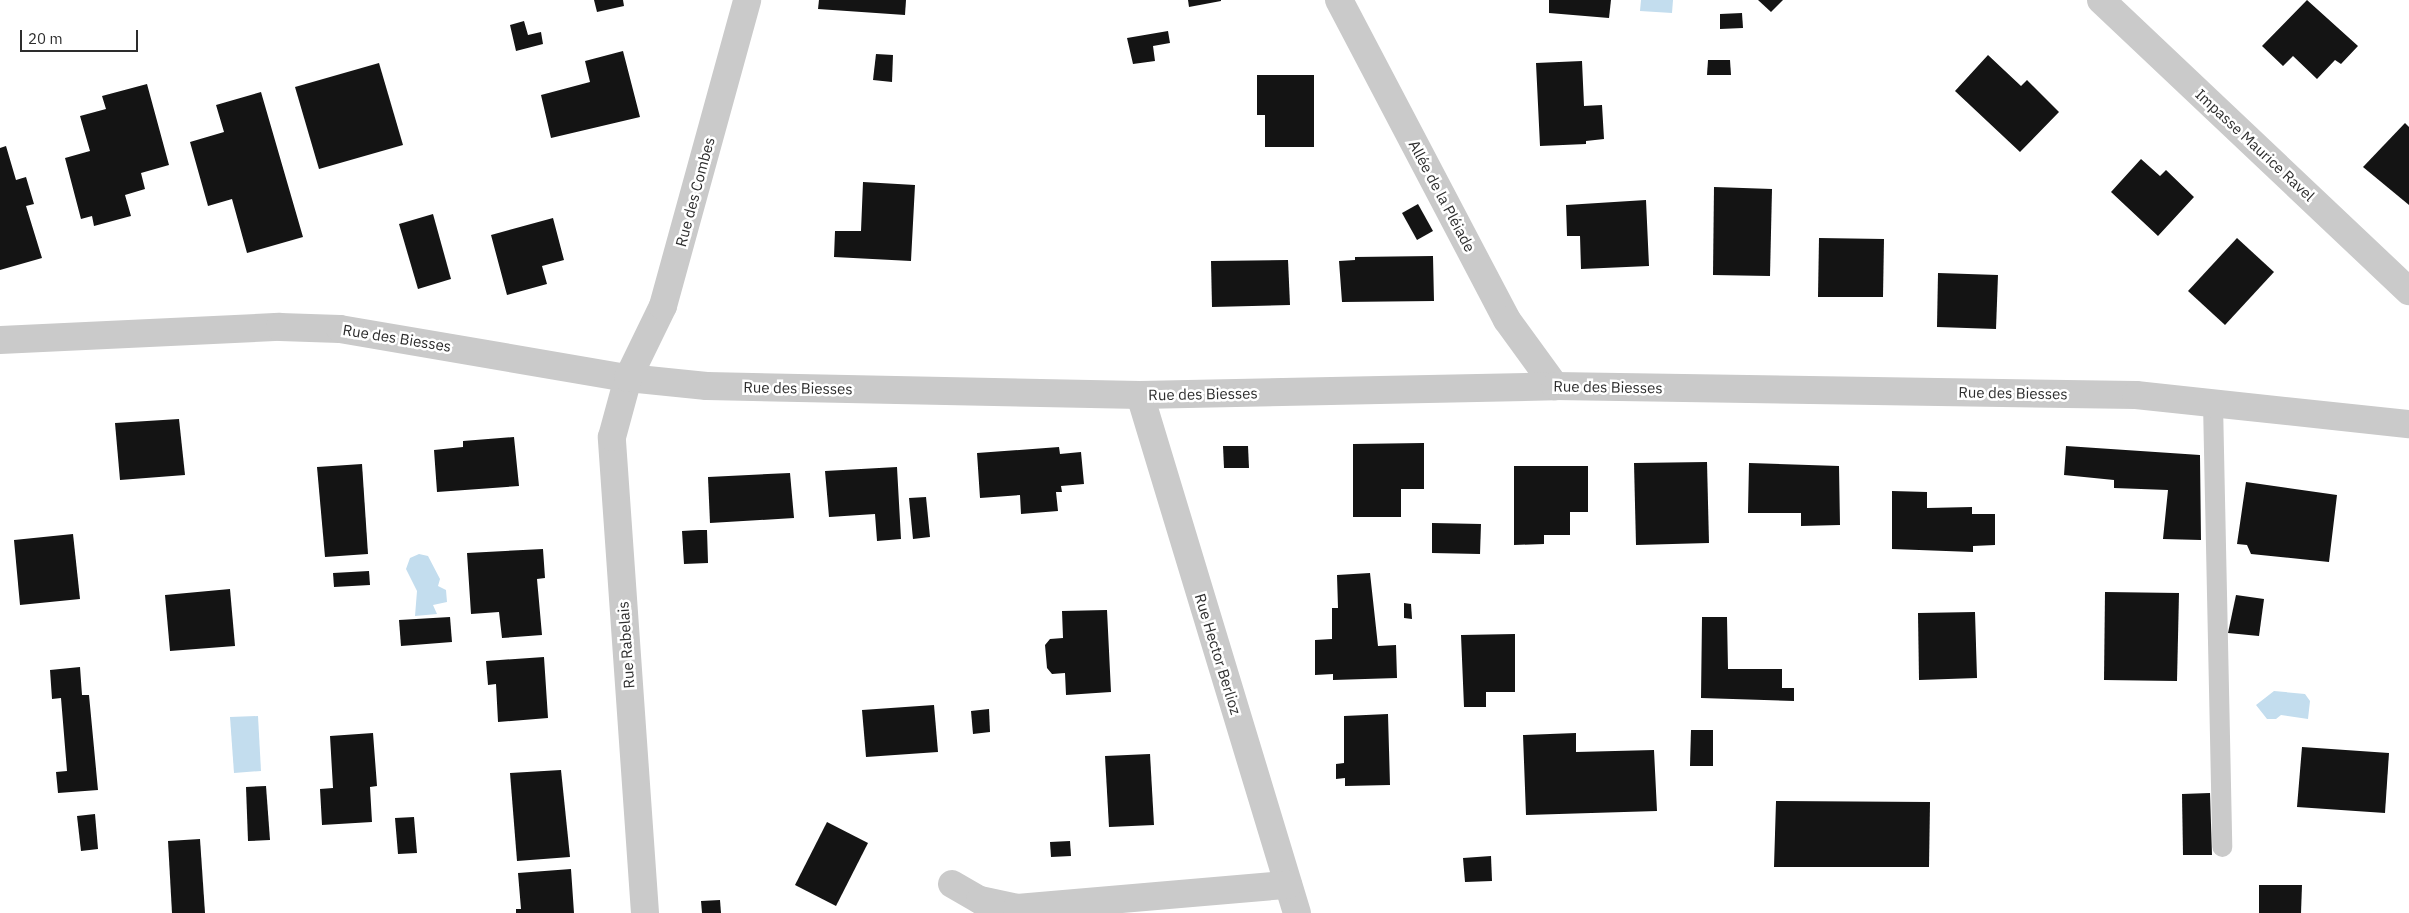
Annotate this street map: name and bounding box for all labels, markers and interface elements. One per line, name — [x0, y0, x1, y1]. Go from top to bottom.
scale bar — [22, 20, 140, 52]
text: 20 m — [28, 29, 63, 48]
street label: Impasse Maurice Ravel — [2192, 85, 2318, 205]
street label: Rue des Combes — [672, 135, 718, 249]
street label: Allée de la Pléiade — [1405, 137, 1479, 255]
street label: Rue des Biesses — [342, 321, 452, 355]
street label: Rue des Biesses — [1553, 377, 1663, 397]
street label: Rue des Biesses — [743, 378, 853, 398]
street label: Rue des Biesses — [1958, 383, 2068, 403]
street label: Rue des Biesses — [1148, 384, 1258, 404]
street label: Rue Hector Berlioz — [1191, 591, 1245, 717]
street label: Rue Rabelais — [614, 601, 638, 689]

